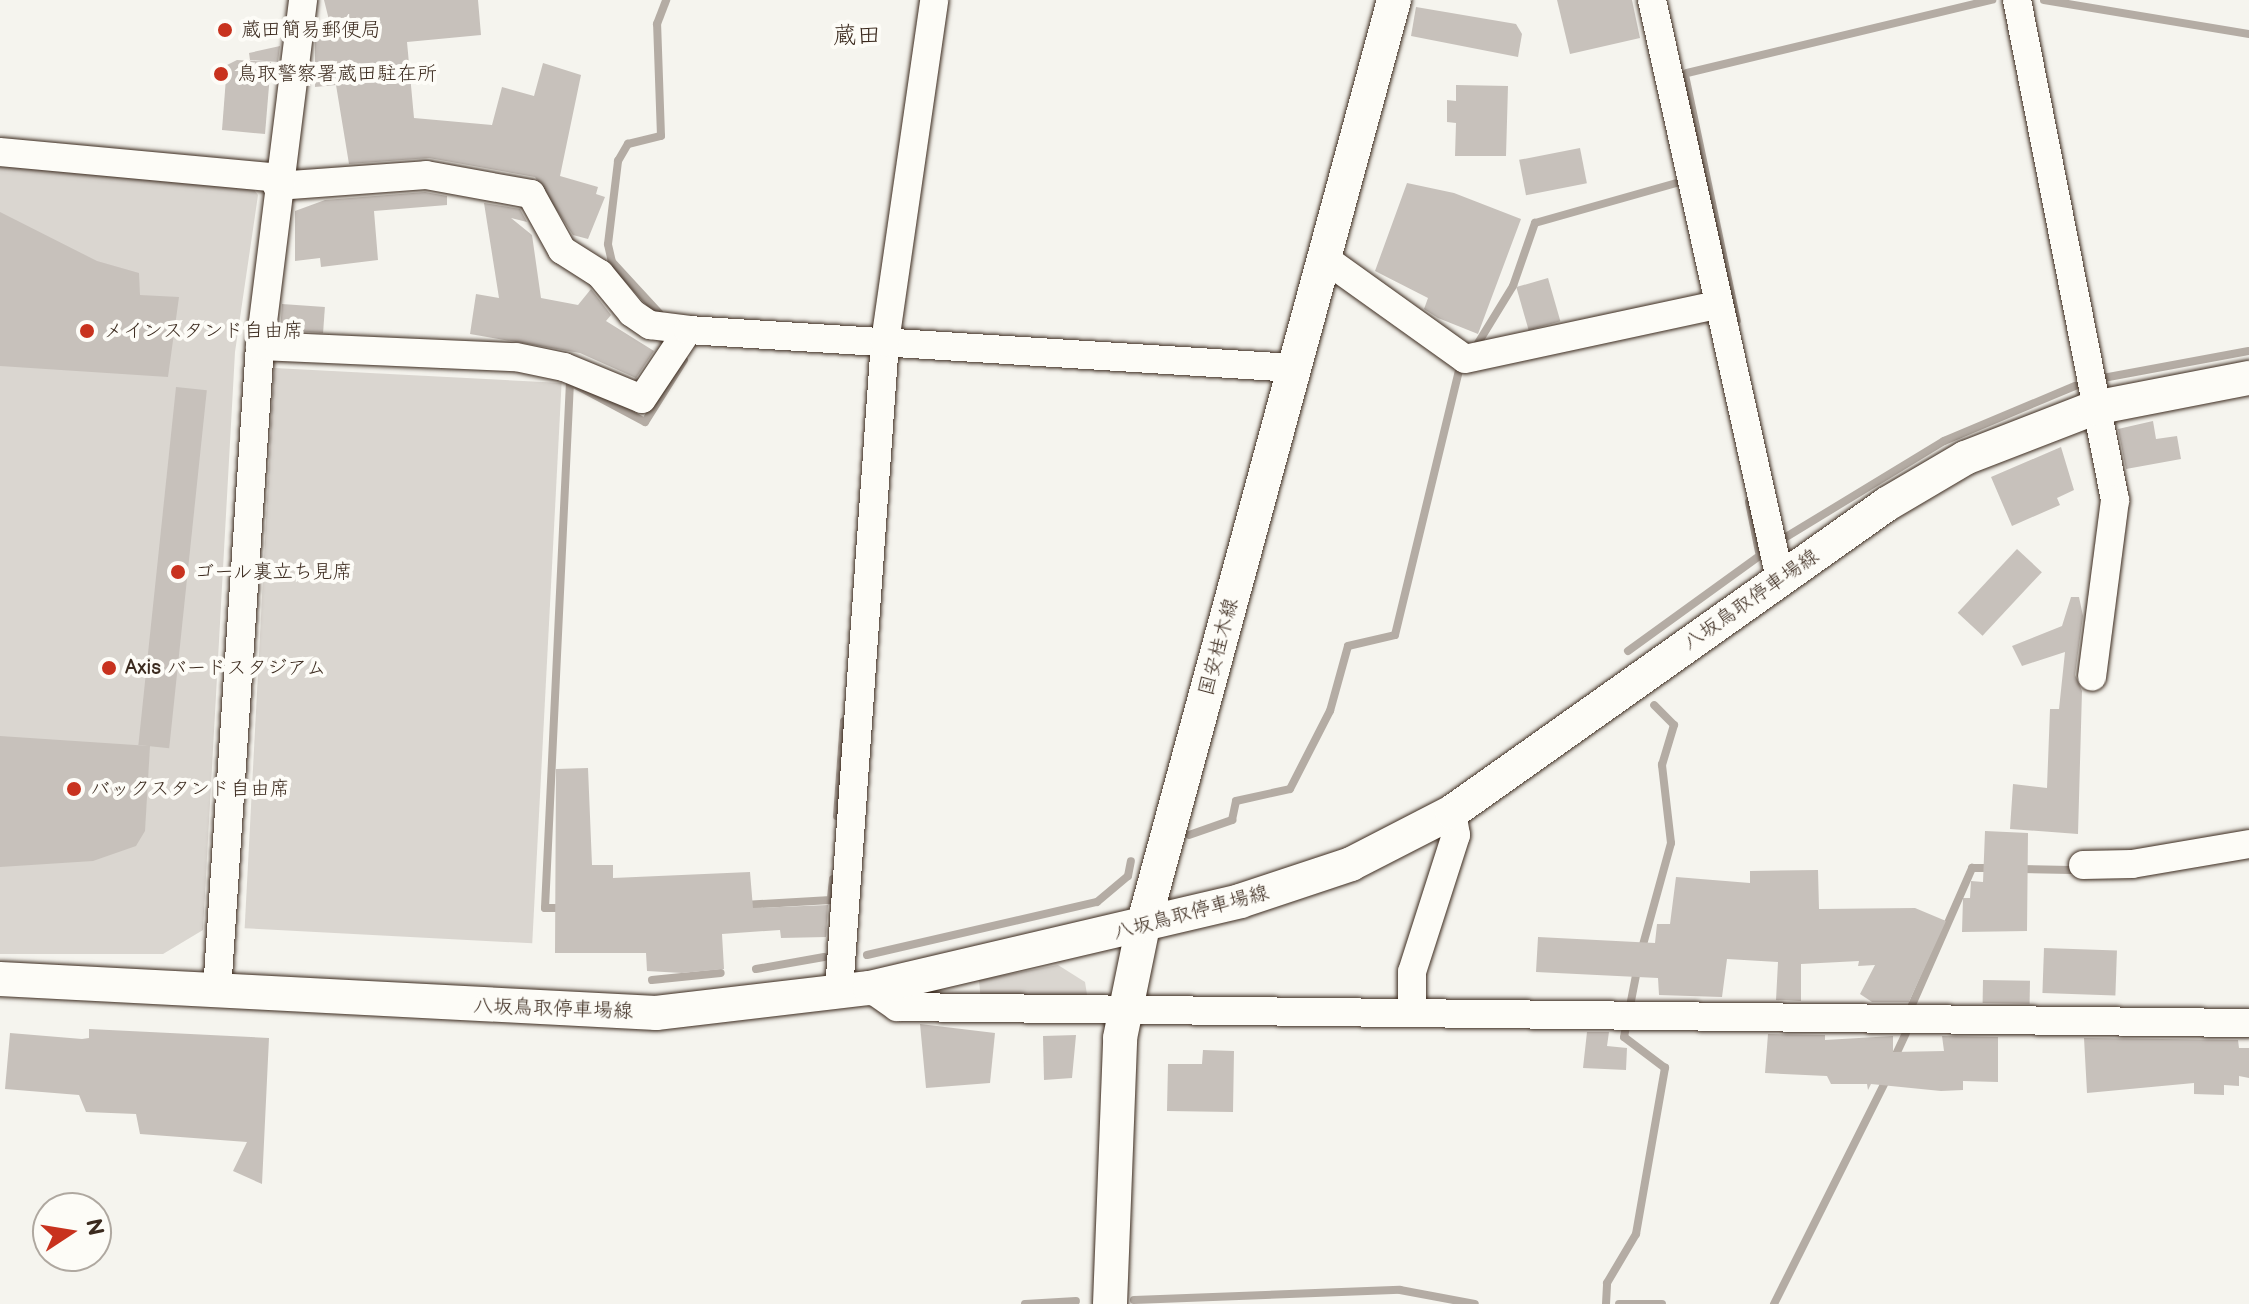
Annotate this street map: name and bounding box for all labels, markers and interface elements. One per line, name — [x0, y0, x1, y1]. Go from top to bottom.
place label: 蔵田簡易郵便局 — [241, 18, 381, 42]
marker: 蔵田簡易郵便局 — [216, 21, 234, 39]
district label: 蔵田 — [833, 22, 881, 50]
place label: 鳥取警察署蔵田駐在所 — [237, 62, 437, 86]
marker: 鳥取警察署蔵田駐在所 — [212, 65, 230, 83]
place label: メインスタンド自由席 — [103, 319, 303, 343]
marker: メインスタンド自由席 — [78, 322, 96, 340]
street label: 八坂鳥取停車場線 — [1679, 544, 1823, 656]
place label: ゴール裏立ち見席 — [194, 560, 354, 584]
marker: ゴール裏立ち見席 — [169, 563, 187, 581]
street label: 国安桂木線 — [1194, 596, 1244, 698]
place label: Axis バードスタジアム — [125, 656, 327, 680]
marker: Axis バードスタジアム — [100, 659, 118, 677]
place label: バックスタンド自由席 — [90, 777, 290, 801]
marker: バックスタンド自由席 — [65, 780, 83, 798]
street label: 八坂鳥取停車場線 — [1111, 881, 1271, 945]
street label: 八坂鳥取停車場線 — [473, 994, 633, 1024]
north arrow — [32, 1192, 112, 1272]
text: N — [79, 1216, 109, 1238]

